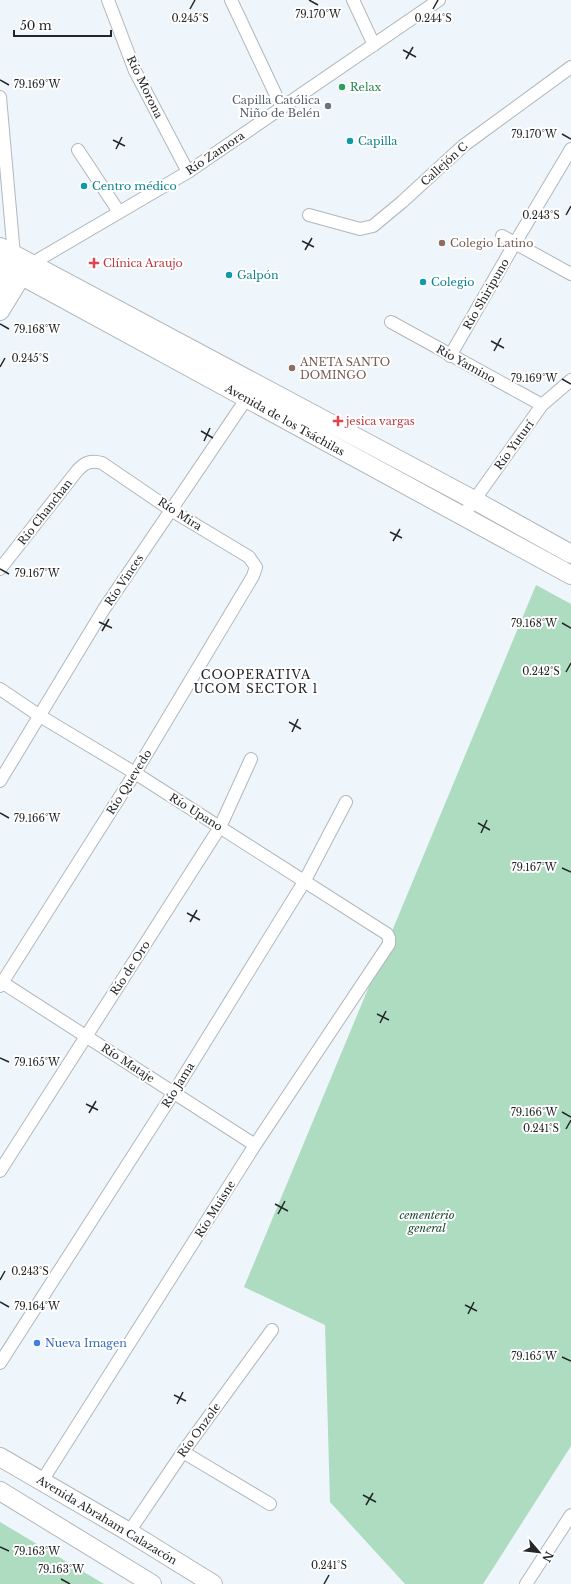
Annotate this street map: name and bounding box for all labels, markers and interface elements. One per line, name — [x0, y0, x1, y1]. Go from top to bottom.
text: 79.170°W — [295, 8, 341, 21]
scale bar — [14, 12, 111, 38]
text: 0.245°S — [171, 12, 209, 25]
text: 0.244°S — [414, 12, 452, 25]
text: 50 m — [20, 18, 52, 33]
street label: Río Morona — [124, 54, 167, 121]
text: 79.169°W — [14, 78, 60, 91]
place label: Relax — [350, 80, 382, 94]
marker: Relax — [337, 82, 347, 92]
place label: Capilla Católica Niño de Belén — [232, 93, 321, 120]
marker: Capilla Católica Niño de Belén — [323, 101, 333, 111]
street label: Río Zamora — [183, 128, 248, 178]
text: 79.170°W — [511, 128, 557, 141]
place label: Capilla — [358, 134, 398, 148]
marker: Capilla — [345, 136, 355, 146]
street label: Callejón C — [418, 139, 471, 189]
place label: Centro médico — [92, 179, 177, 193]
marker: Centro médico — [79, 181, 89, 191]
text: 0.243°S — [522, 209, 560, 222]
place label: Colegio Latino — [450, 236, 533, 250]
marker: Colegio Latino — [437, 238, 447, 248]
place label: Clínica Araujo — [103, 256, 183, 270]
street label: Río Shiripuno — [460, 256, 512, 332]
marker: Clínica Araujo — [88, 257, 100, 269]
place label: Galpón — [237, 268, 279, 282]
marker: Galpón — [224, 270, 234, 280]
place label: Colegio — [431, 275, 474, 289]
marker: Colegio — [418, 277, 428, 287]
text: 79.168°W — [14, 323, 60, 336]
street label: Río Yamino — [434, 342, 498, 386]
text: 0.245°S — [11, 352, 49, 365]
place label: ANETA SANTO DOMINGO — [299, 355, 390, 382]
marker: ANETA SANTO DOMINGO — [287, 363, 297, 373]
text: 79.169°W — [511, 372, 557, 385]
street label: Avenida de los Tsáchilas — [222, 381, 347, 459]
place label: jesica vargas — [344, 414, 415, 428]
marker: jesica vargas — [333, 416, 343, 426]
street label: Río Yuturí — [491, 417, 537, 472]
street label: Río Chanchan — [15, 476, 75, 548]
street label: Río Mira — [155, 495, 205, 534]
street label: Río Vinces — [102, 551, 146, 609]
text: 79.167°W — [15, 567, 60, 580]
text: 79.168°W — [511, 617, 557, 630]
text: 0.242°S — [522, 665, 560, 678]
district label: COOPERATIVA UCOM SECTOR 1 — [193, 667, 319, 696]
street label: Río Quevedo — [103, 747, 155, 817]
street label: Río Upano — [167, 790, 225, 834]
text: 79.166°W — [14, 812, 60, 825]
text: 79.167°W — [512, 861, 557, 874]
street label: Río de Oro — [107, 938, 153, 998]
street label: Río Mataje — [99, 1041, 157, 1085]
text: 79.165°W — [14, 1056, 60, 1069]
street label: Río Jama — [159, 1059, 198, 1110]
text: 79.166°W — [511, 1106, 557, 1119]
text: 0.241°S — [523, 1122, 559, 1135]
street label: Río Muisne — [192, 1178, 238, 1240]
park label: cementerio general — [400, 1208, 455, 1235]
text: 0.243°S — [11, 1265, 49, 1278]
text: 79.164°W — [14, 1300, 60, 1313]
place label: Nueva Imagen — [45, 1336, 127, 1350]
marker: Nueva Imagen — [32, 1338, 42, 1348]
text: 79.165°W — [511, 1350, 557, 1363]
street label: Río Onzole — [175, 1400, 223, 1460]
street label: Avenida Abraham Calazacón — [33, 1472, 180, 1568]
north arrow — [519, 1532, 559, 1572]
text: 79.163°W — [14, 1545, 60, 1558]
text: N — [539, 1549, 556, 1565]
text: 0.241°S — [311, 1559, 347, 1572]
text: 79.163°W — [38, 1563, 84, 1576]

